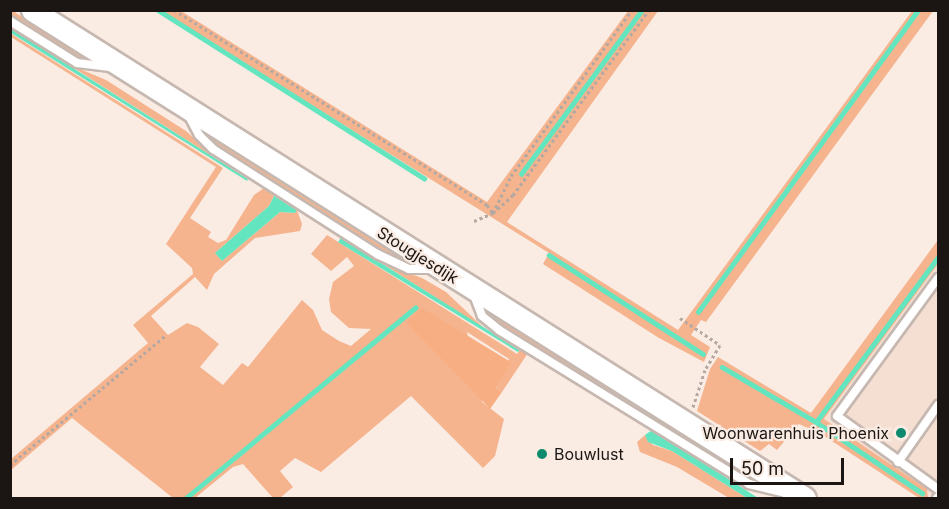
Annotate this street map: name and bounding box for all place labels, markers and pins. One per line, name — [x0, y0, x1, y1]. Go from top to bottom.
place label: Woonwarenhuis Phoenix — [702, 423, 889, 443]
marker: Woonwarenhuis Phoenix — [894, 426, 908, 440]
place label: Bouwlust — [554, 444, 624, 464]
marker: Bouwlust — [535, 447, 549, 461]

